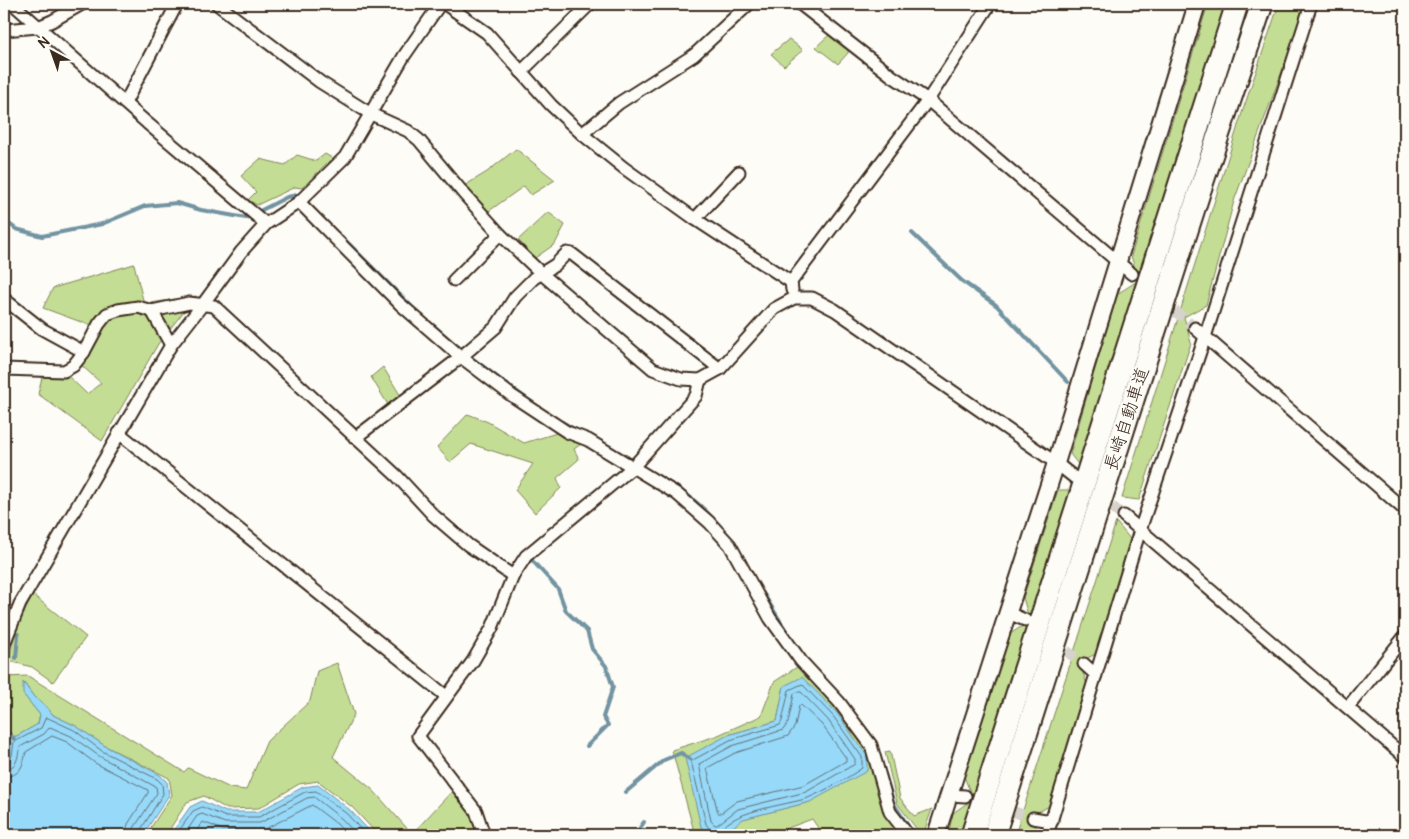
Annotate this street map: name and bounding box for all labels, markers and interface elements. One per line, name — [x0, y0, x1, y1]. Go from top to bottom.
north arrow — [28, 28, 78, 78]
text: N — [35, 33, 53, 52]
street label: 長崎自動車道 — [1099, 364, 1155, 474]

